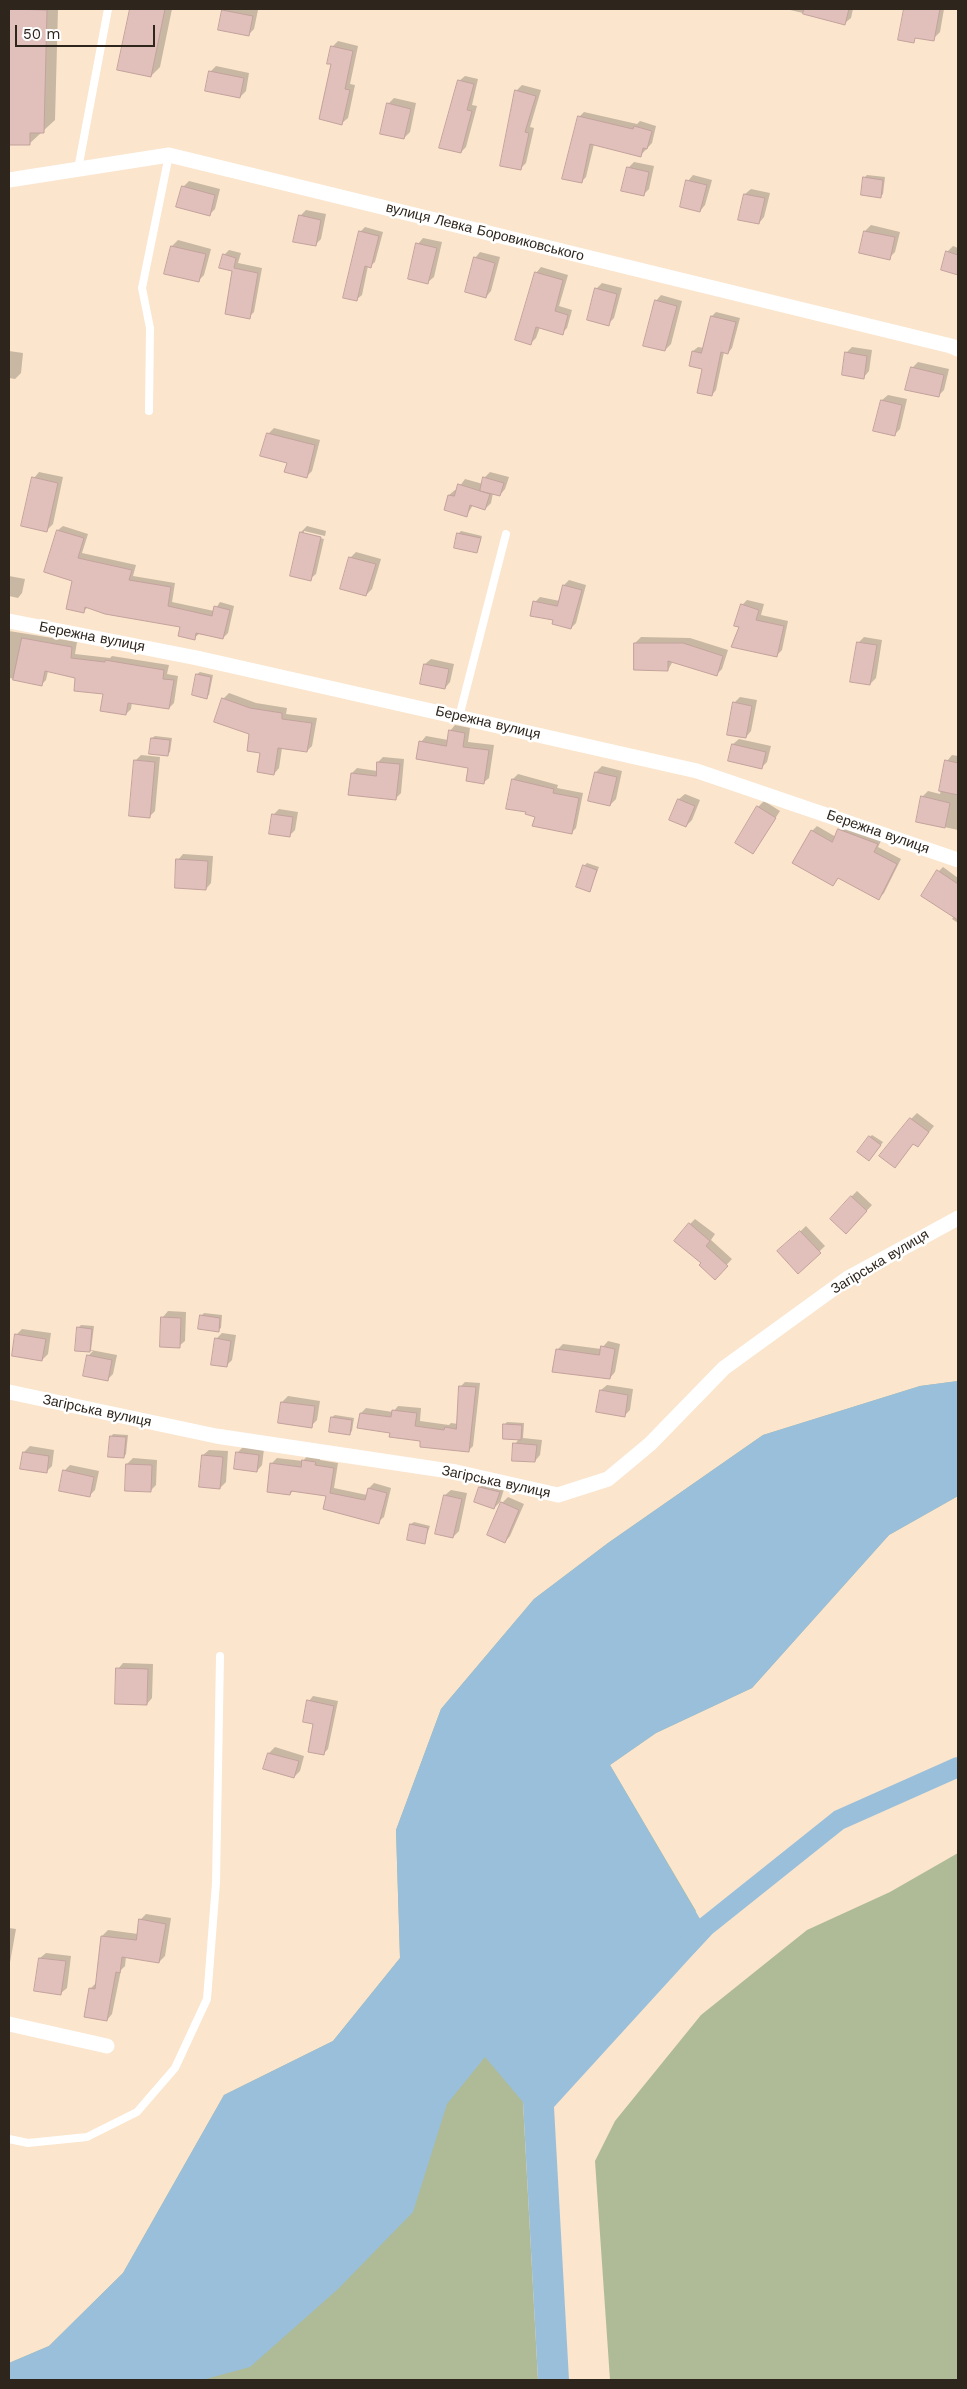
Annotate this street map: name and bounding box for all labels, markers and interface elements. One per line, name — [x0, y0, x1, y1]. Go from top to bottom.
scale bar — [18, 15, 158, 47]
text: 50 m — [23, 25, 60, 43]
street label: вулиця Левка Боровиковського — [384, 199, 586, 265]
street label: Бережна вулиця — [38, 619, 146, 655]
street label: Бережна вулиця — [434, 703, 542, 743]
street label: Бережна вулиця — [824, 807, 932, 857]
street label: Загірська вулиця — [828, 1226, 932, 1298]
street label: Загірська вулиця — [41, 1391, 153, 1431]
street label: Загірська вулиця — [440, 1462, 552, 1502]

